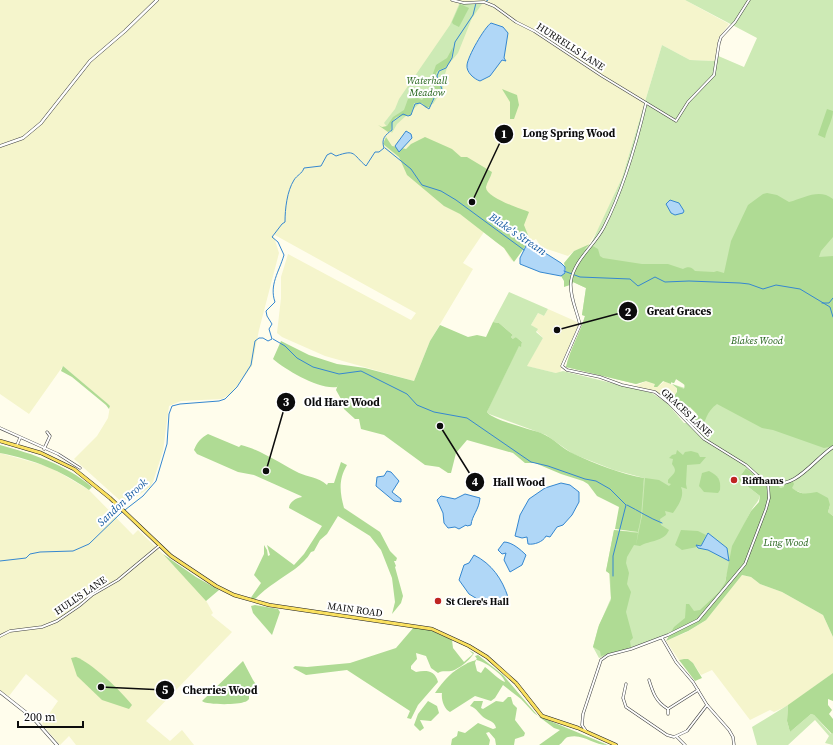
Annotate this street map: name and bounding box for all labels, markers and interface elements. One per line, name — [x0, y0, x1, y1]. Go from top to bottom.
street label: HURRELLS LANE — [534, 20, 607, 73]
park label: Waterhall Meadow — [407, 74, 448, 99]
callout: Long Spring Wood — [494, 122, 623, 145]
text: 1 — [501, 126, 507, 142]
text: Long Spring Wood — [523, 126, 616, 141]
water label: Blake's Stream — [485, 209, 549, 259]
callout: Great Graces — [618, 300, 719, 323]
text: 2 — [625, 304, 632, 320]
text: Great Graces — [647, 304, 711, 319]
park label: Blakes Wood — [730, 334, 784, 347]
street label: GRACES LANE — [658, 385, 715, 439]
callout: Old Hare Wood — [276, 390, 389, 413]
text: 3 — [283, 394, 290, 410]
text: Old Hare Wood — [304, 395, 380, 410]
callout: Hall Wood — [465, 470, 553, 493]
text: 4 — [472, 474, 479, 490]
place label: Riffhams — [742, 474, 784, 487]
water label: Sandon Brook — [94, 475, 151, 530]
text: Hall Wood — [493, 475, 546, 490]
marker: Riffhams — [729, 475, 739, 485]
park label: Ling Wood — [763, 536, 809, 549]
street label: HULL'S LANE — [52, 573, 109, 618]
place label: St Clere's Hall — [446, 595, 509, 608]
marker: St Clere's Hall — [433, 596, 443, 606]
street label: MAIN ROAD — [327, 599, 383, 620]
callout: Cherries Wood — [155, 679, 266, 702]
text: 5 — [162, 682, 169, 698]
text: Cherries Wood — [183, 683, 258, 698]
scale bar — [18, 703, 83, 729]
text: 200 m — [24, 709, 56, 725]

